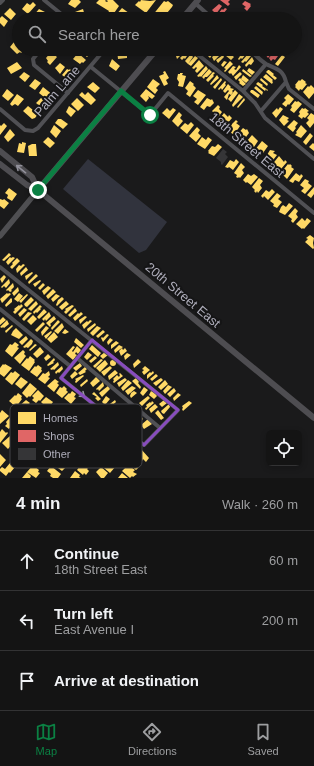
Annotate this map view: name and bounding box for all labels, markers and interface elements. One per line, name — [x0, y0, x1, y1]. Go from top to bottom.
search box — [12, 12, 302, 56]
icon: search — [26, 23, 48, 45]
text: Search here — [58, 26, 140, 43]
street label: Palm Lane — [31, 63, 83, 119]
route start — [141, 106, 159, 124]
street label: 18th Street East — [206, 109, 288, 181]
one-way arrow — [16, 164, 27, 173]
route end — [29, 181, 47, 199]
street label: 20th Street East — [142, 259, 224, 331]
one-way arrow — [75, 389, 86, 398]
legend — [10, 404, 142, 468]
text: Homes — [43, 412, 78, 424]
text: Shops — [43, 430, 75, 442]
map controls — [266, 430, 302, 466]
button: locate — [266, 430, 302, 466]
text: Other — [43, 448, 71, 460]
text: 4 min — [16, 494, 60, 513]
text: Walk · 260 m — [222, 497, 298, 512]
text: Continue — [54, 545, 119, 562]
icon: ahead — [16, 550, 38, 572]
text: 60 m — [269, 553, 298, 568]
text: 18th Street East — [54, 562, 147, 577]
text: Turn left — [54, 605, 113, 622]
icon: left — [16, 610, 38, 632]
text: 200 m — [262, 613, 298, 628]
text: East Avenue I — [54, 622, 134, 637]
icon: arrive — [16, 670, 38, 692]
text: Arrive at destination — [54, 672, 199, 689]
tab: Map — [35, 721, 57, 757]
tab: Directions — [128, 721, 177, 757]
tab: Saved — [247, 721, 279, 757]

